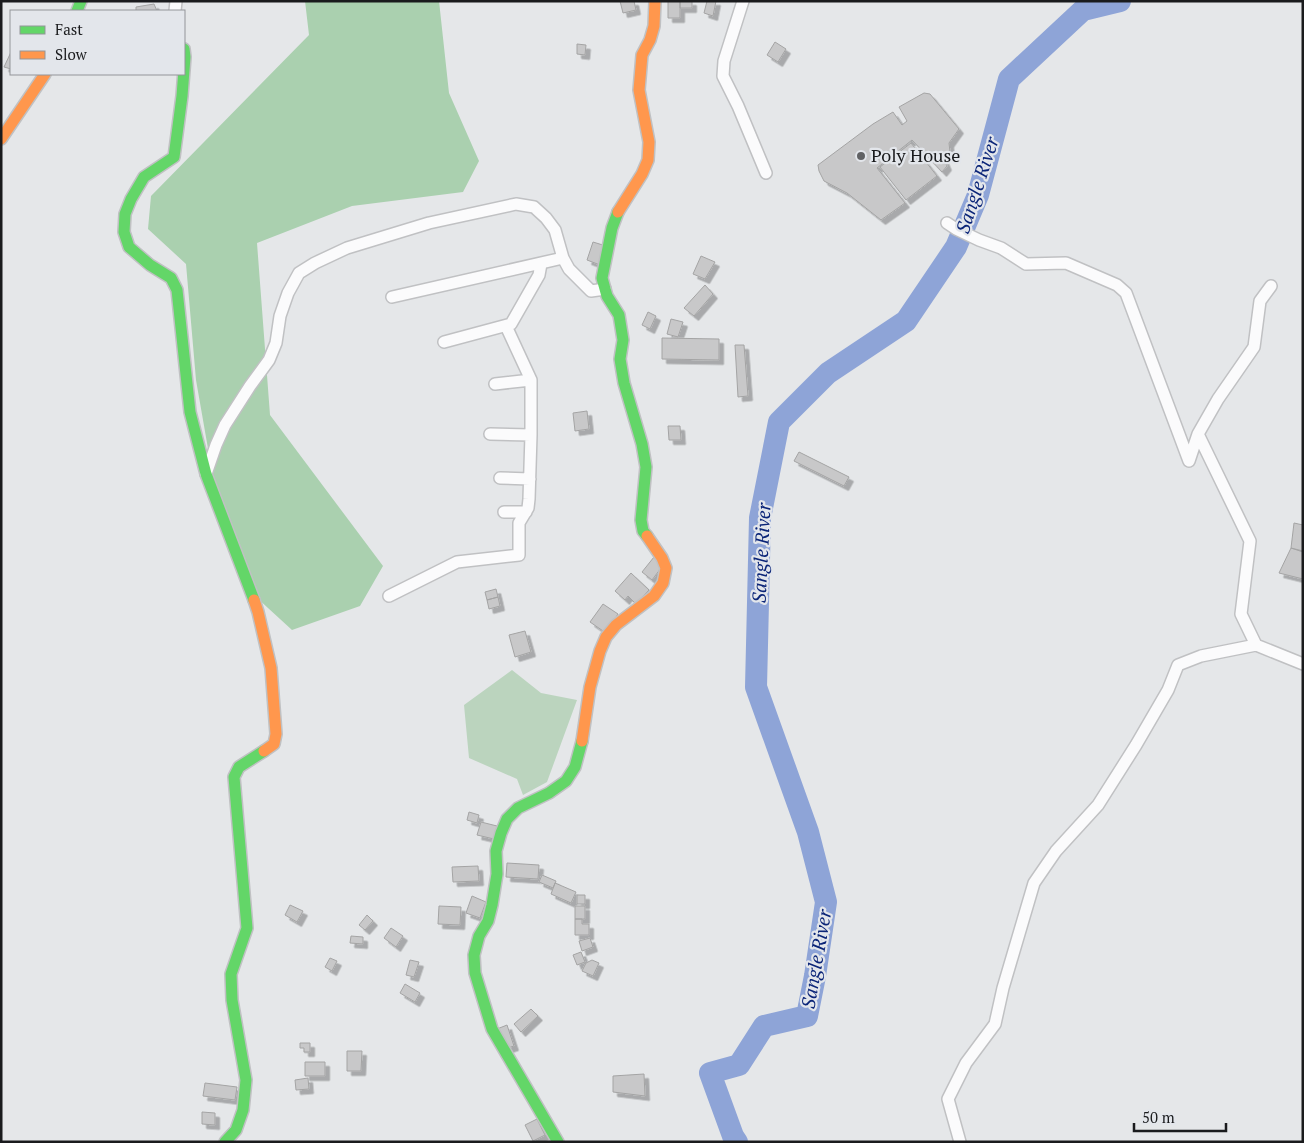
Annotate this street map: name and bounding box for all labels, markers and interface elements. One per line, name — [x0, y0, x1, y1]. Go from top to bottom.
legend — [10, 10, 185, 75]
text: Fast — [55, 19, 83, 39]
text: Slow — [55, 44, 88, 64]
water label: Sangle River — [949, 133, 1004, 236]
place label: Poly House — [871, 143, 960, 167]
marker: Poly House — [855, 150, 867, 162]
water label: Sangle River — [745, 502, 776, 603]
water label: Sangle River — [795, 907, 837, 1010]
scale bar — [1134, 1100, 1226, 1132]
text: 50 m — [1142, 1107, 1175, 1127]

